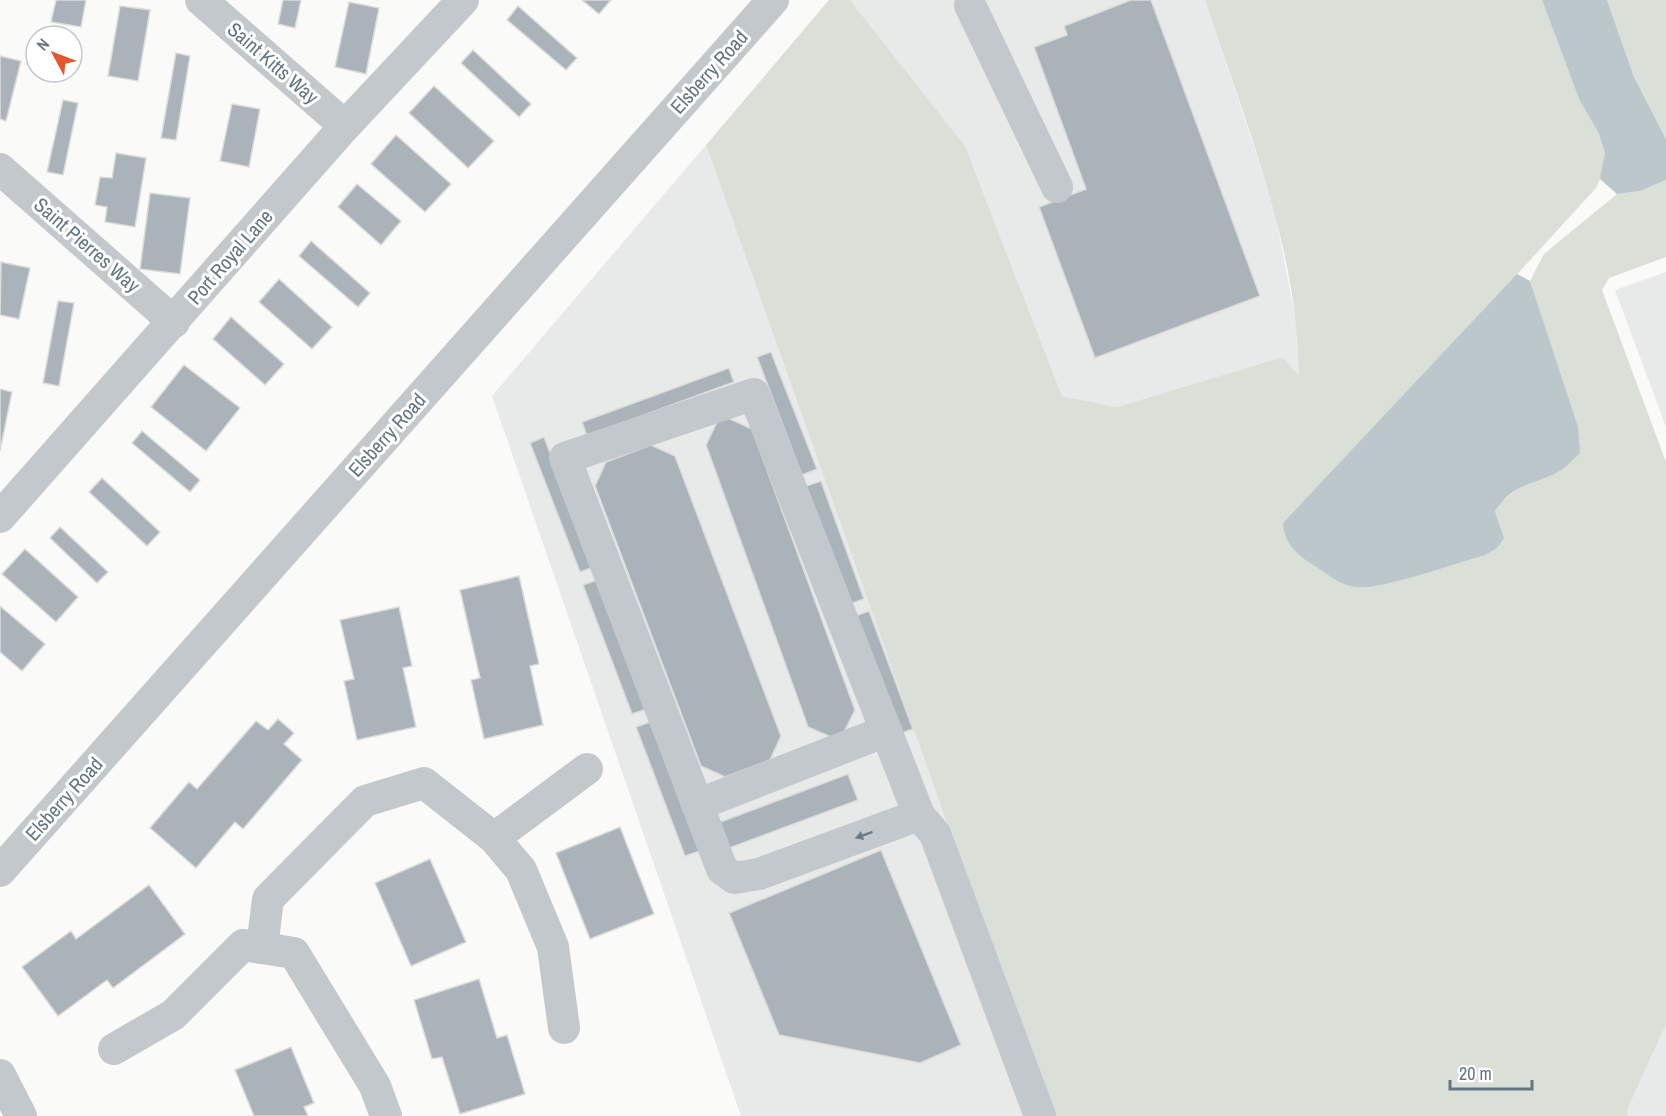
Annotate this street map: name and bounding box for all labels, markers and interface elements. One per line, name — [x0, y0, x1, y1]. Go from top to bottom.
street label: Saint Kitts Way — [222, 16, 325, 110]
north arrow — [24, 24, 84, 84]
street label: Elsberry Road — [664, 24, 753, 119]
text: N — [31, 33, 54, 55]
street label: Saint Pierres Way — [28, 191, 147, 299]
street label: Port Royal Lane — [181, 203, 278, 310]
street label: Elsberry Road — [342, 387, 431, 482]
street label: Elsberry Road — [19, 751, 108, 846]
one-way arrow — [854, 831, 872, 841]
scale bar — [1450, 1053, 1532, 1091]
text: 20 m — [1459, 1061, 1492, 1086]

